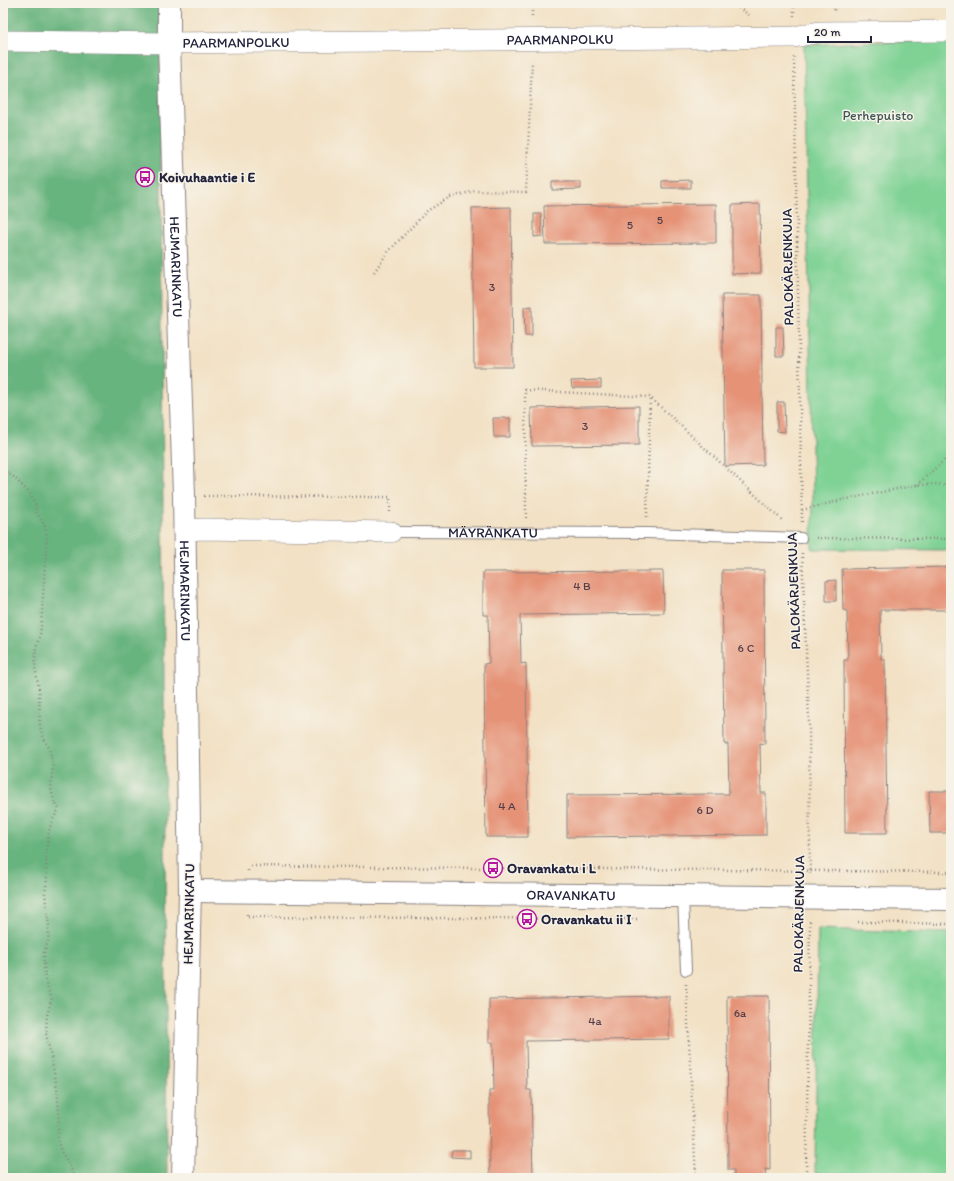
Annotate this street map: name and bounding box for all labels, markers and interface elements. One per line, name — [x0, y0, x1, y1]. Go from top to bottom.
scale bar — [808, 18, 871, 44]
text: 20 m — [814, 25, 841, 39]
street label: PAARMANPOLKU — [506, 30, 614, 48]
street label: PAARMANPOLKU — [182, 33, 290, 51]
park label: Perhepuisto — [843, 107, 913, 124]
bus stop icon: Koivuhaantie i E — [134, 166, 156, 188]
place label: Koivuhaantie i E — [159, 169, 256, 186]
street label: PALOKÄRJENKUJA — [778, 208, 798, 326]
house number: 5 — [657, 213, 663, 227]
street label: HEJMARINKATU — [166, 216, 187, 318]
house number: 5 — [627, 218, 633, 232]
house number: 3 — [489, 280, 496, 294]
house number: 3 — [582, 419, 589, 433]
street label: MÄYRÄNKATU — [448, 524, 538, 541]
street label: PALOKÄRJENKUJA — [783, 532, 805, 650]
street label: HEJMARINKATU — [176, 540, 195, 641]
house number: 4 B — [573, 579, 591, 593]
house number: 6 C — [738, 641, 755, 655]
house number: 4 A — [498, 799, 516, 813]
house number: 6 D — [697, 803, 714, 817]
street label: PALOKÄRJENKUJA — [789, 855, 809, 973]
bus stop icon: Oravankatu i L — [482, 857, 504, 879]
place label: Oravankatu i L — [507, 860, 597, 877]
street label: HEJMARINKATU — [180, 863, 198, 965]
street label: ORAVANKATU — [526, 886, 616, 904]
bus stop icon: Oravankatu ii I — [516, 908, 538, 930]
place label: Oravankatu ii I — [541, 911, 631, 928]
house number: 6a — [734, 1006, 747, 1020]
house number: 4a — [588, 1014, 602, 1028]

